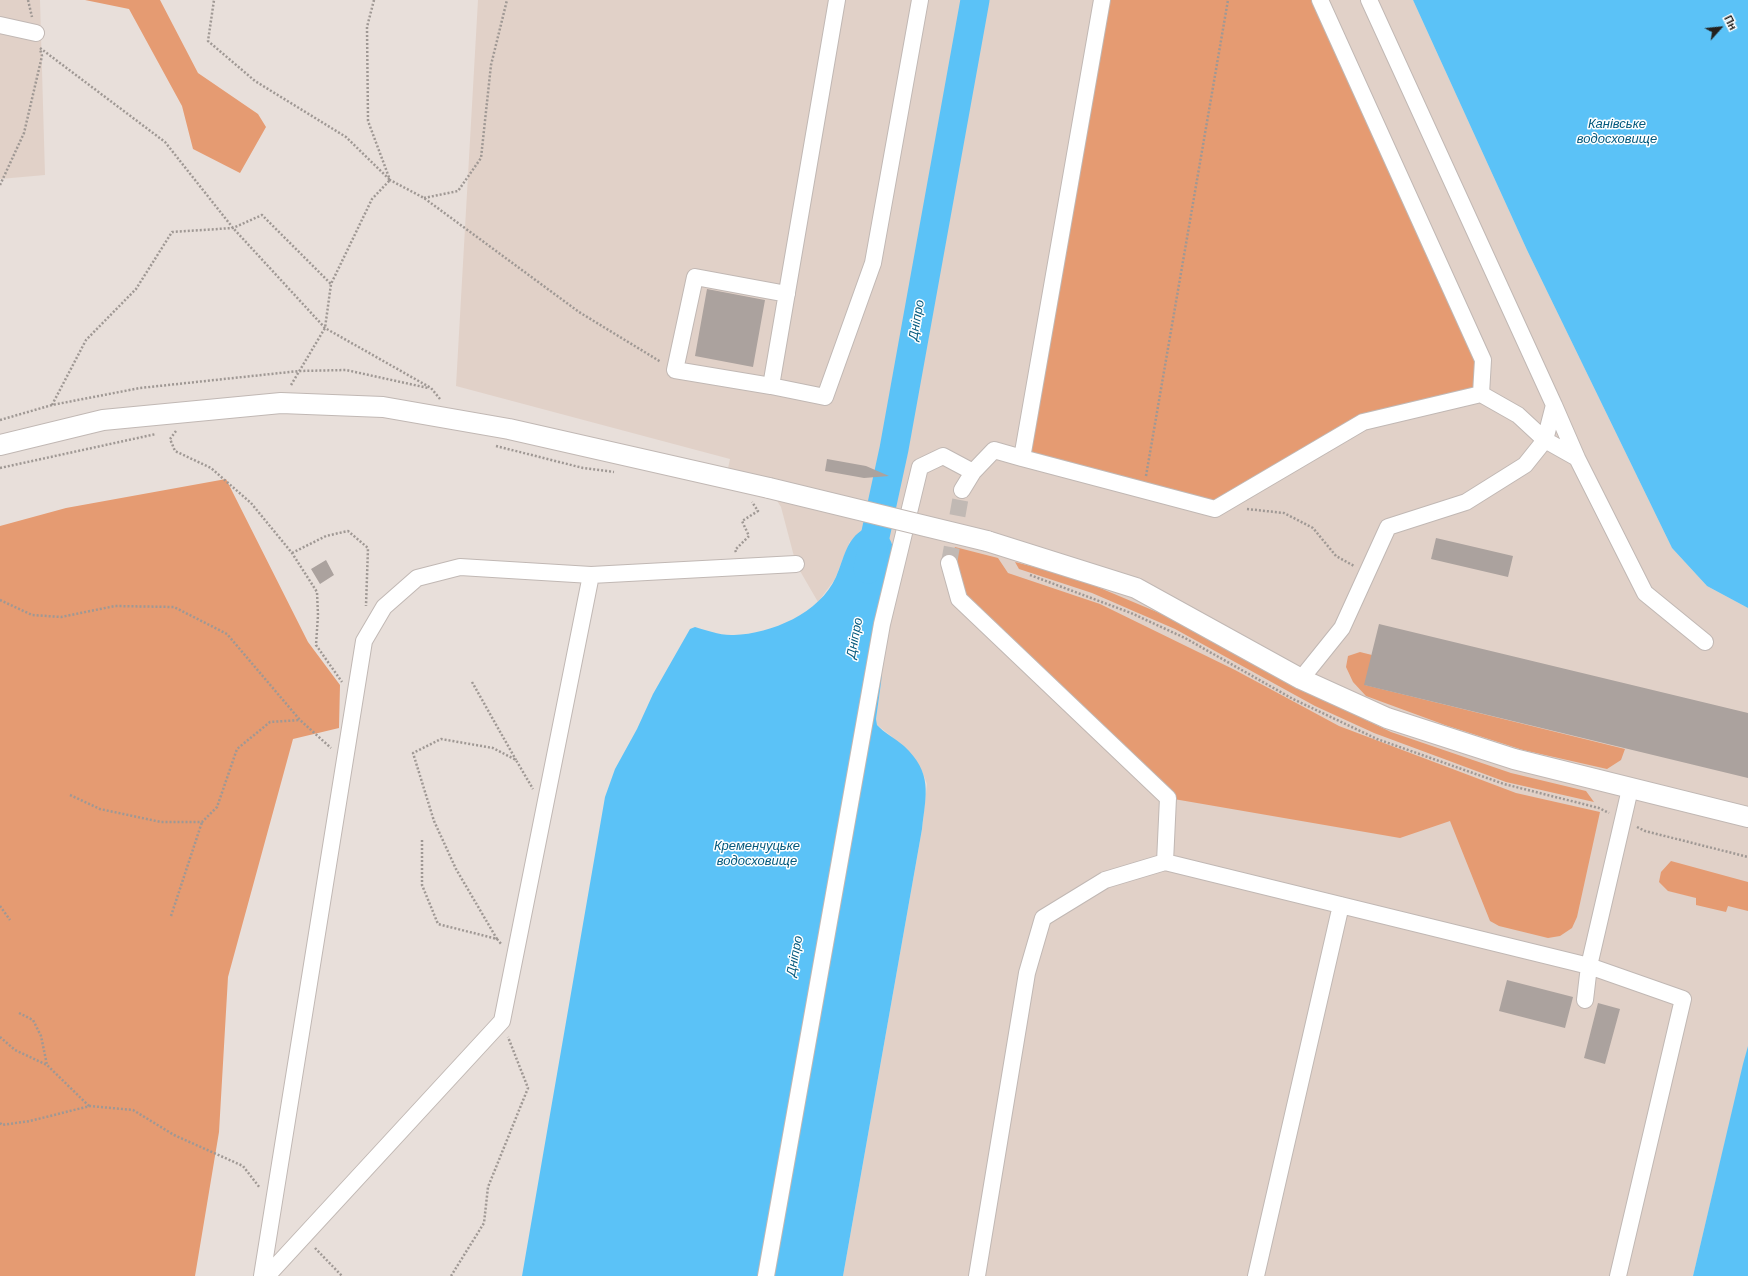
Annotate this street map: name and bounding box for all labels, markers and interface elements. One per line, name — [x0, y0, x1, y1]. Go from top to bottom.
north arrow — [1700, 8, 1740, 48]
text: Пн — [1722, 13, 1739, 32]
water label: Канівське водосховище — [1577, 116, 1657, 147]
water label: Дніпро — [906, 299, 928, 341]
water label: Дніпро — [843, 616, 867, 660]
water label: Кременчуцьке водосховище — [714, 838, 800, 869]
water label: Дніпро — [783, 934, 807, 978]

